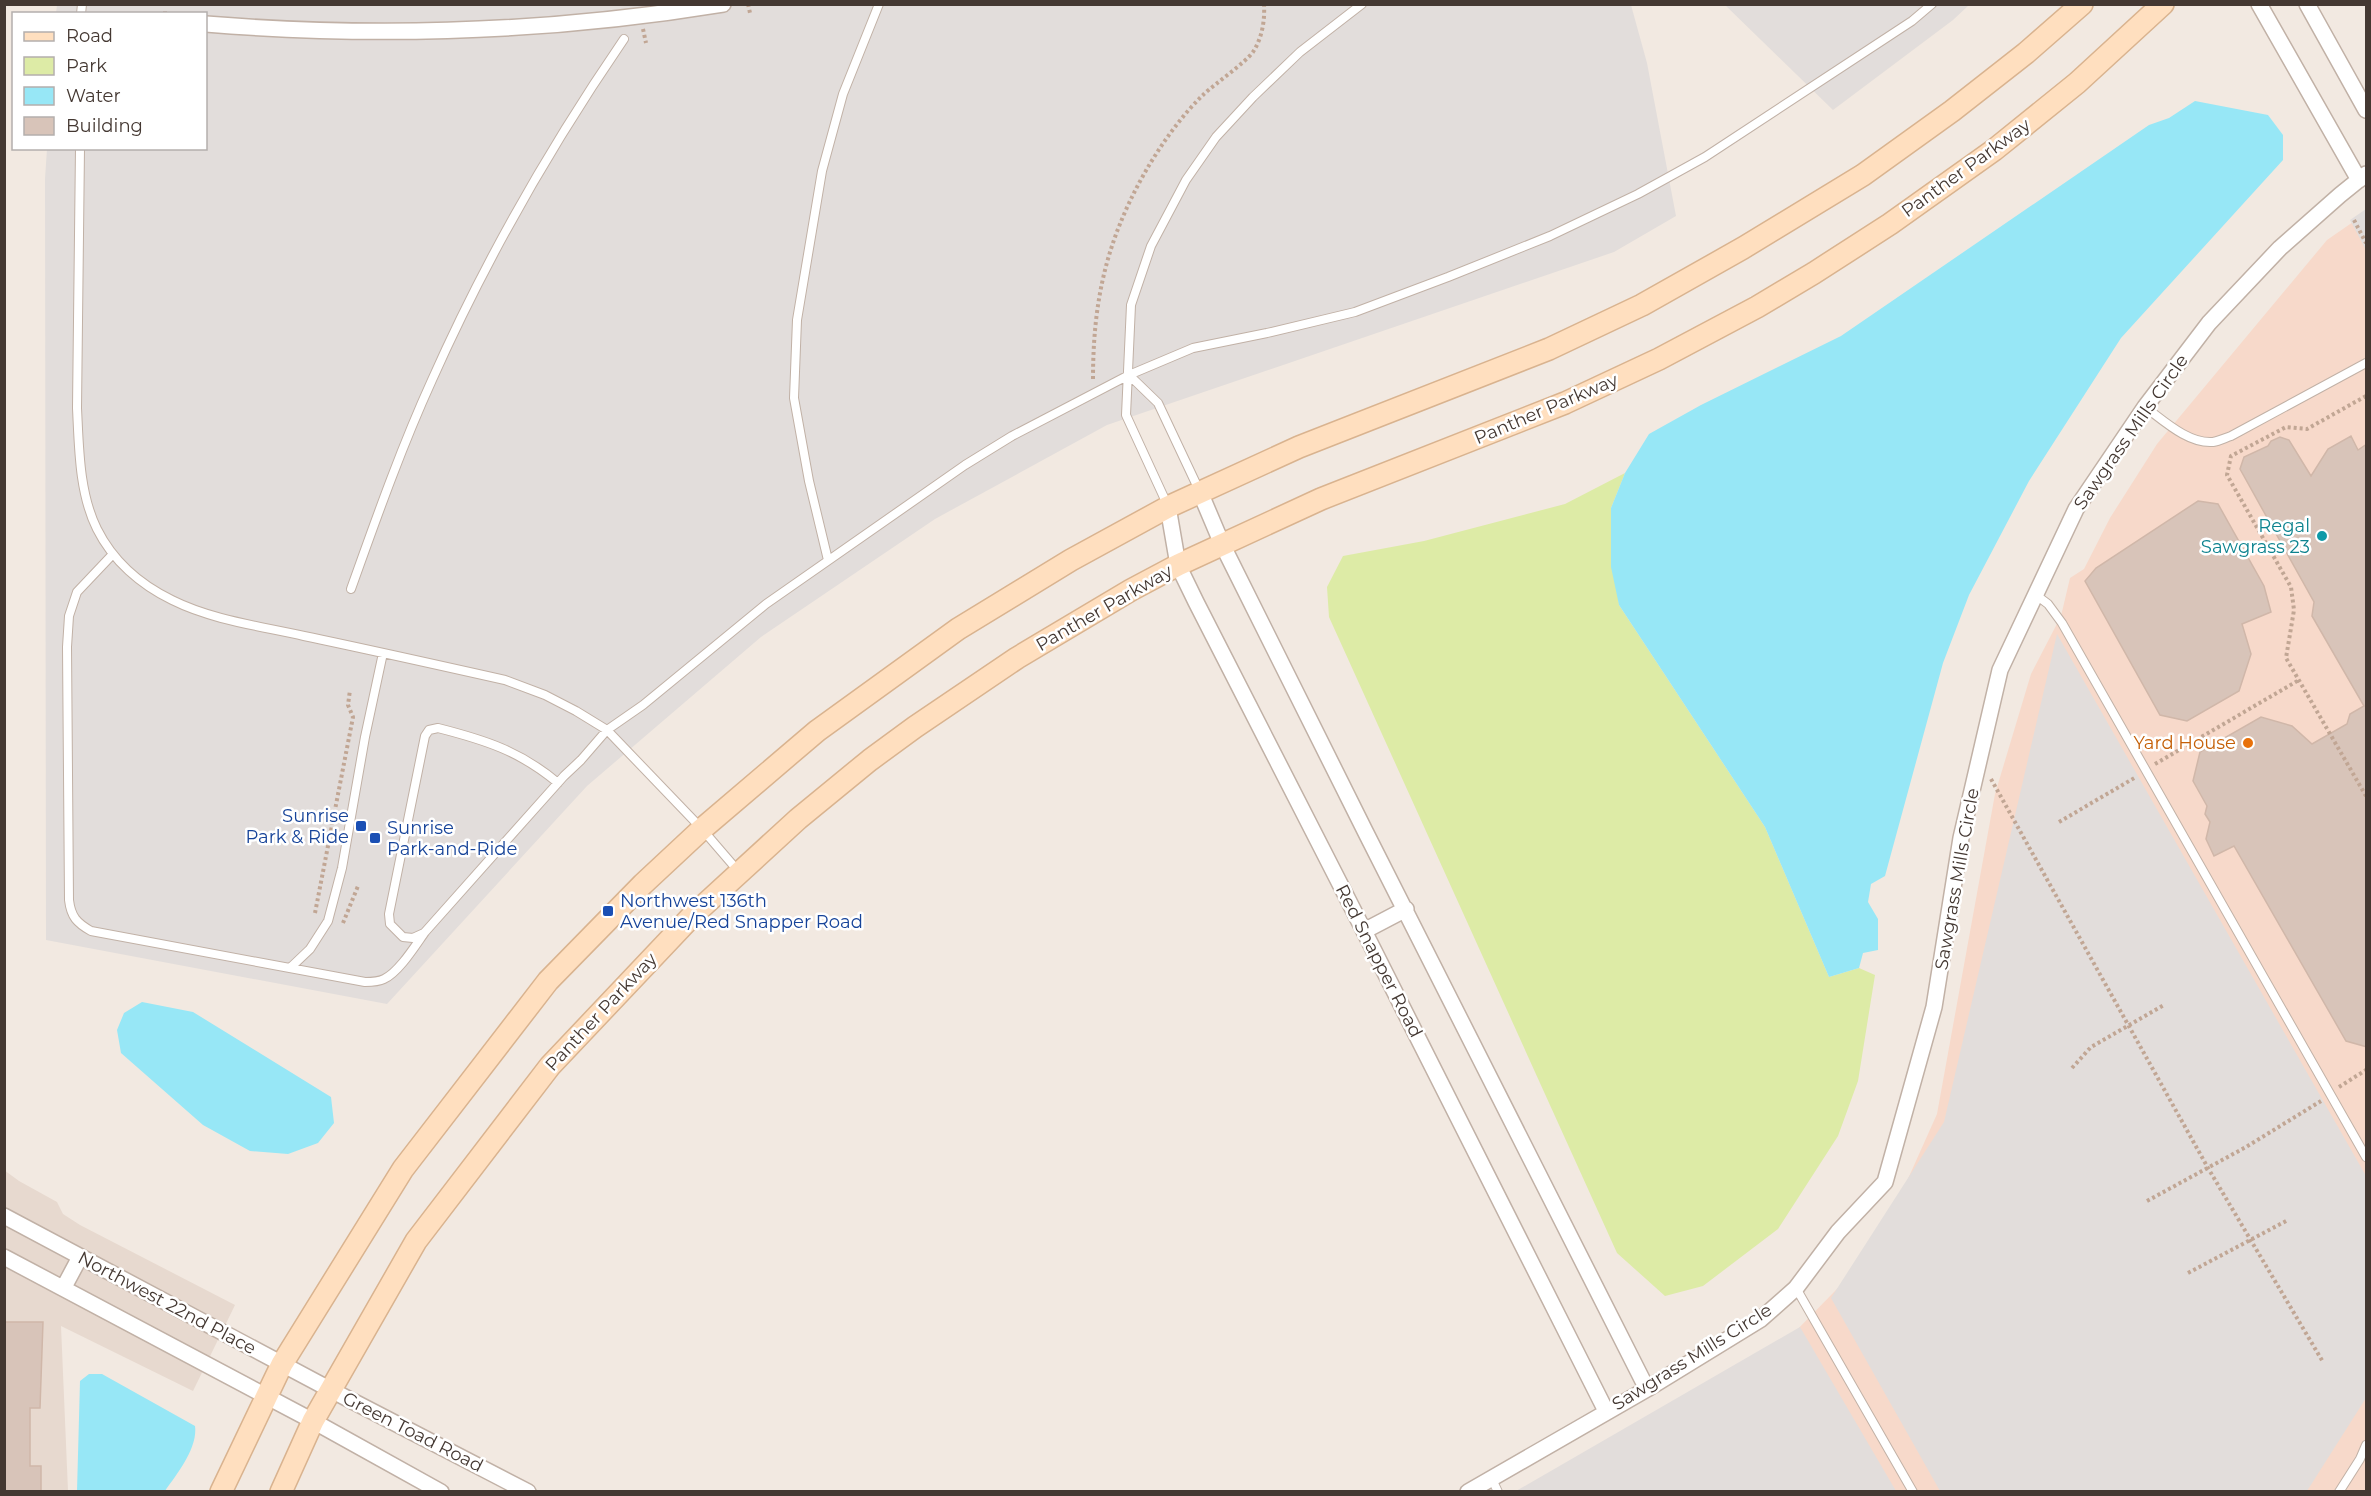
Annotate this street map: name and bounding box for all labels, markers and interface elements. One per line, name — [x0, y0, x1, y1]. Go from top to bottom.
legend — [12, 12, 207, 150]
text: Road — [66, 25, 113, 47]
text: Park — [66, 55, 107, 77]
text: Water — [66, 85, 121, 107]
street label: Panther Parkway — [1897, 114, 2035, 222]
text: Building — [66, 115, 143, 137]
street label: Sawgrass Mills Circle — [2069, 350, 2193, 514]
street label: Panther Parkway — [1471, 369, 1621, 449]
place label: Regal Sawgrass 23 — [2201, 515, 2310, 558]
marker: Regal Sawgrass 23 — [2315, 529, 2329, 543]
street label: Panther Parkway — [1032, 560, 1176, 656]
place label: Yard House — [2134, 732, 2236, 754]
marker: Yard House — [2241, 736, 2255, 750]
street label: Sawgrass Mills Circle — [1930, 786, 1984, 972]
place label: Sunrise Park & Ride — [245, 805, 349, 848]
place label: Sunrise Park-and-Ride — [387, 817, 518, 860]
marker: Sunrise Park & Ride — [354, 819, 368, 833]
marker: Sunrise Park-and-Ride — [368, 831, 382, 845]
street label: Red Snapper Road — [1331, 881, 1427, 1041]
place label: Northwest 136th Avenue/Red Snapper Road — [620, 890, 863, 933]
marker: Northwest 136th Avenue/Red Snapper Road — [601, 904, 615, 918]
street label: Panther Parkway — [540, 948, 662, 1076]
street label: Northwest 22nd Place — [74, 1247, 260, 1359]
street label: Sawgrass Mills Circle — [1608, 1299, 1776, 1415]
street label: Green Toad Road — [339, 1387, 487, 1477]

